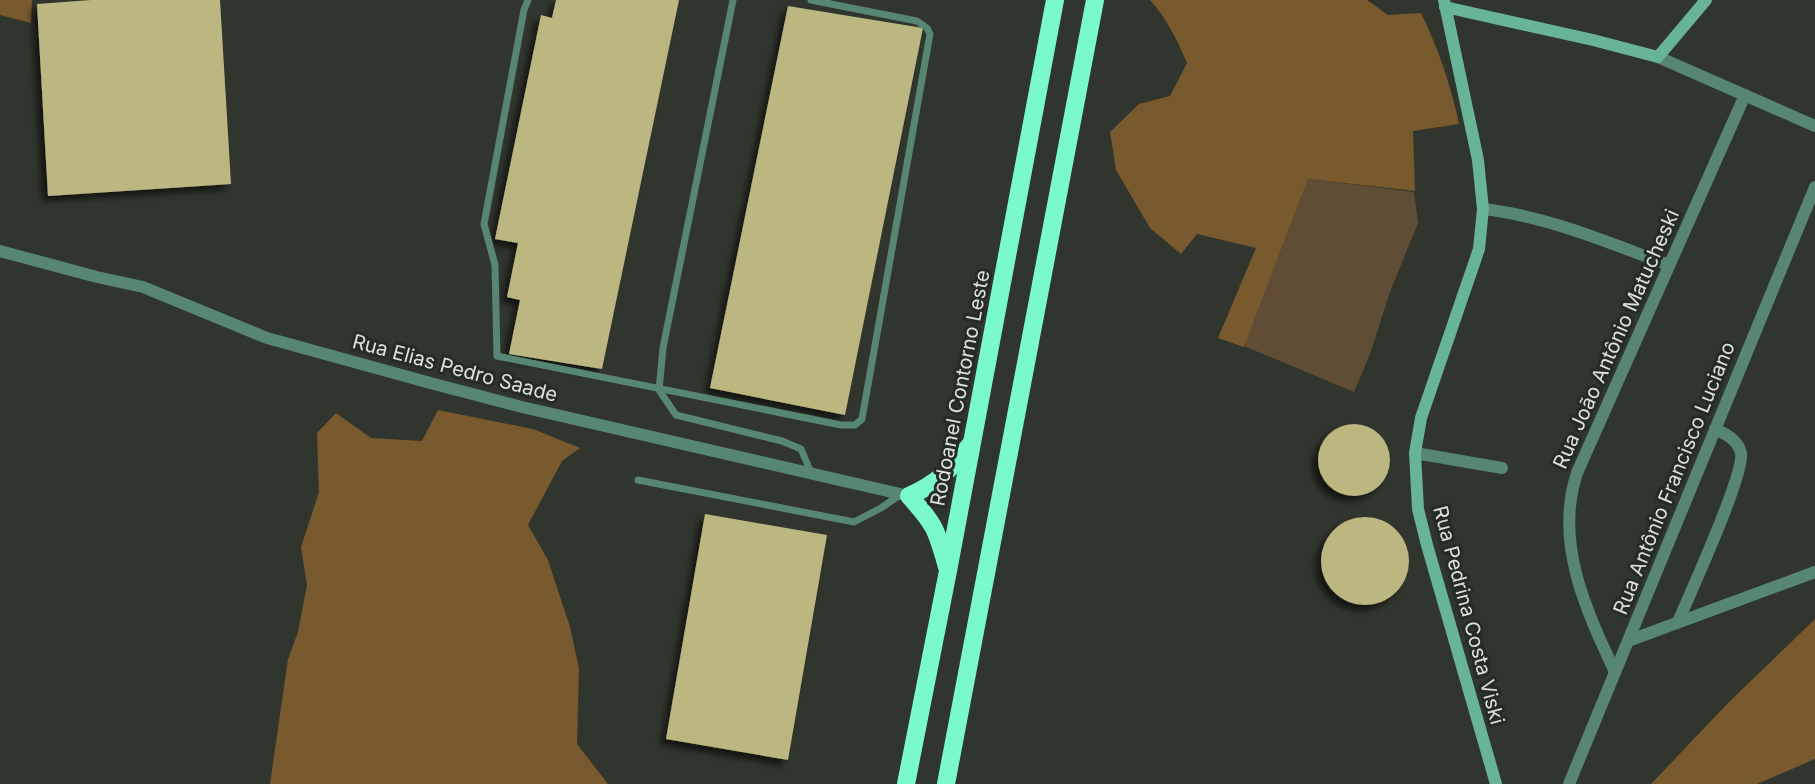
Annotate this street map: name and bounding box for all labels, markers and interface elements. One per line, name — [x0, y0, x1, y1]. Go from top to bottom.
street label: Rua João Antônio Matucheski — [1548, 206, 1684, 472]
street label: Rodoanel Contorno Leste — [925, 268, 995, 508]
street label: Rua Elias Pedro Saade — [350, 329, 560, 407]
street label: Rua Antônio Francisco Luciano — [1608, 338, 1740, 618]
street label: Rua Pedrina Costa Viski — [1428, 503, 1510, 727]

